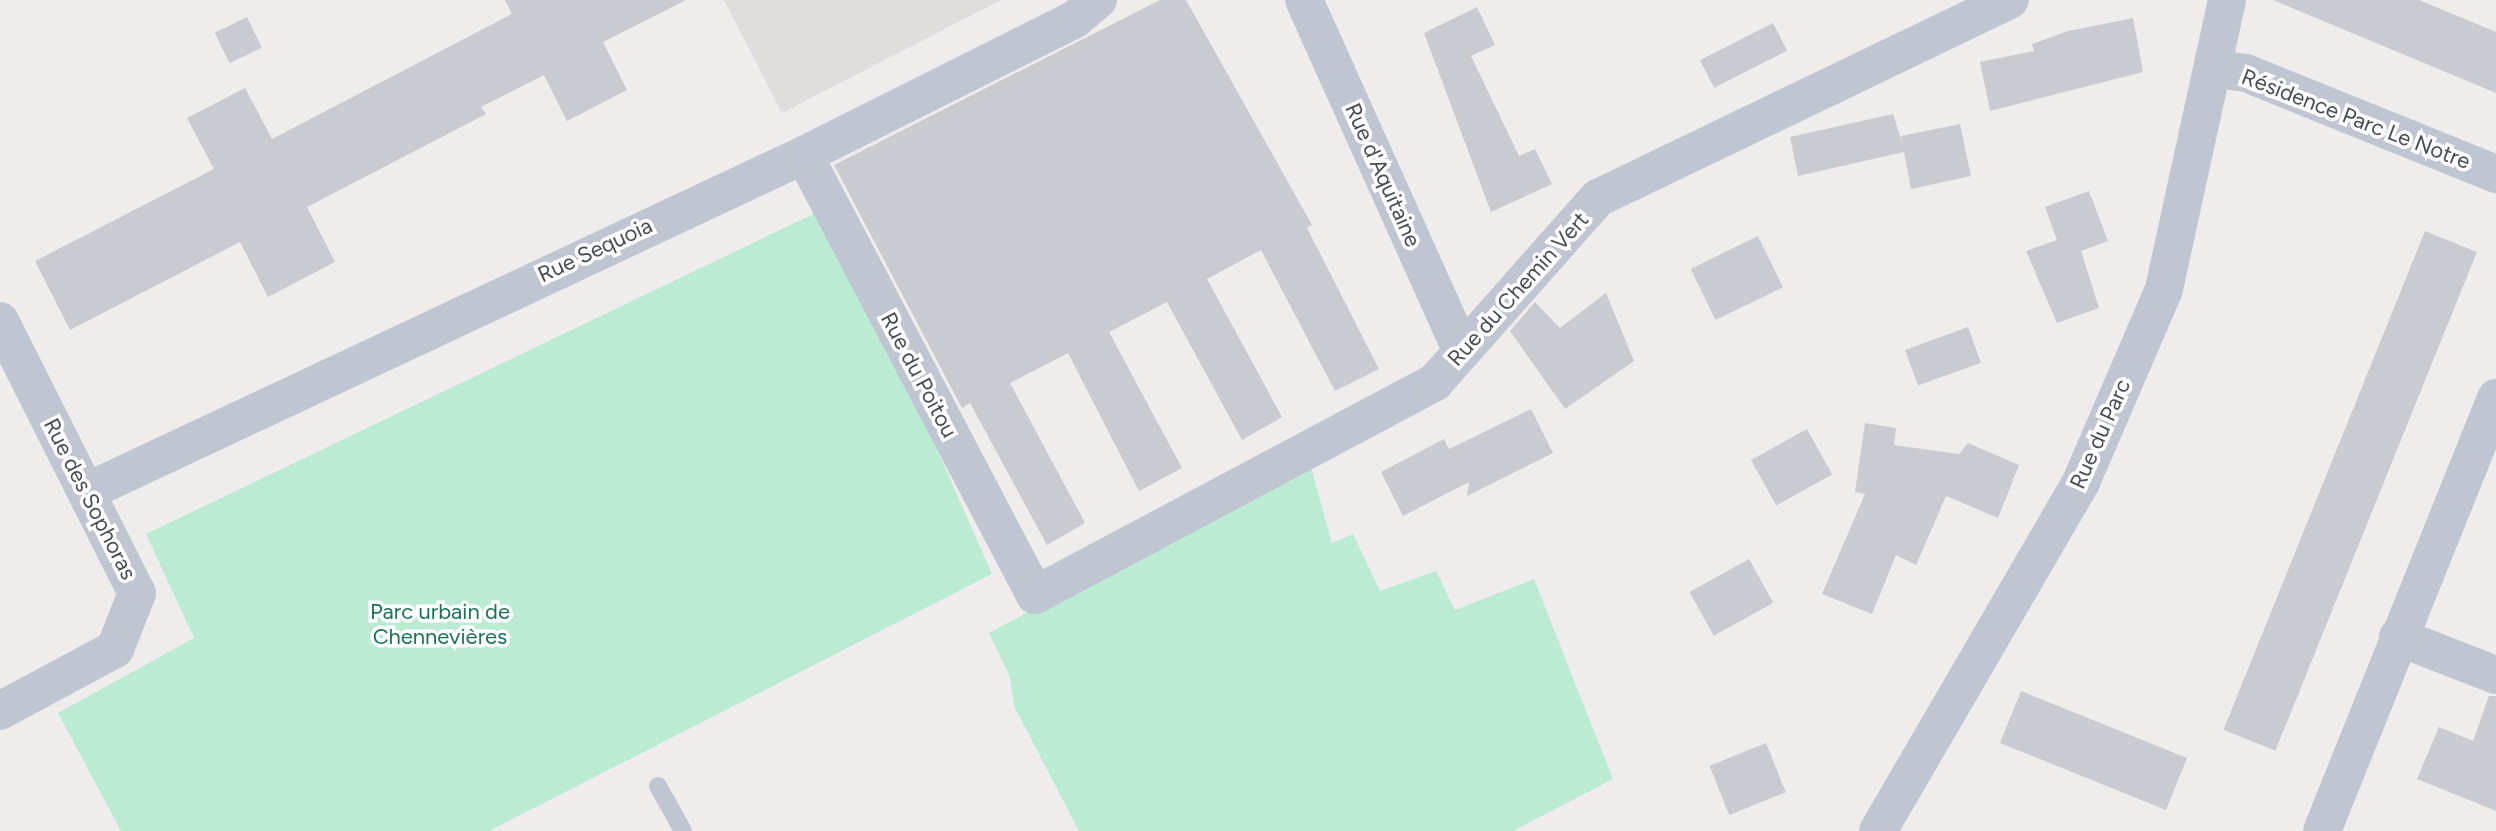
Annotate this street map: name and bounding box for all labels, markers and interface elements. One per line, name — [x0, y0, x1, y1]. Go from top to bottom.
street label: Résidence Parc Le Notre — [2238, 63, 2474, 175]
street label: Rue d'Aquitaine — [1340, 99, 1426, 251]
street label: Rue du Chemin Vert — [1442, 207, 1594, 371]
street label: Rue Sequoia — [534, 212, 656, 288]
street label: Rue du Poitou — [875, 308, 963, 442]
street label: Rue du Parc — [2064, 375, 2136, 493]
street label: Rue des Sophoras — [38, 414, 142, 584]
park label: Parc urbain de Chennevières — [370, 598, 510, 650]

